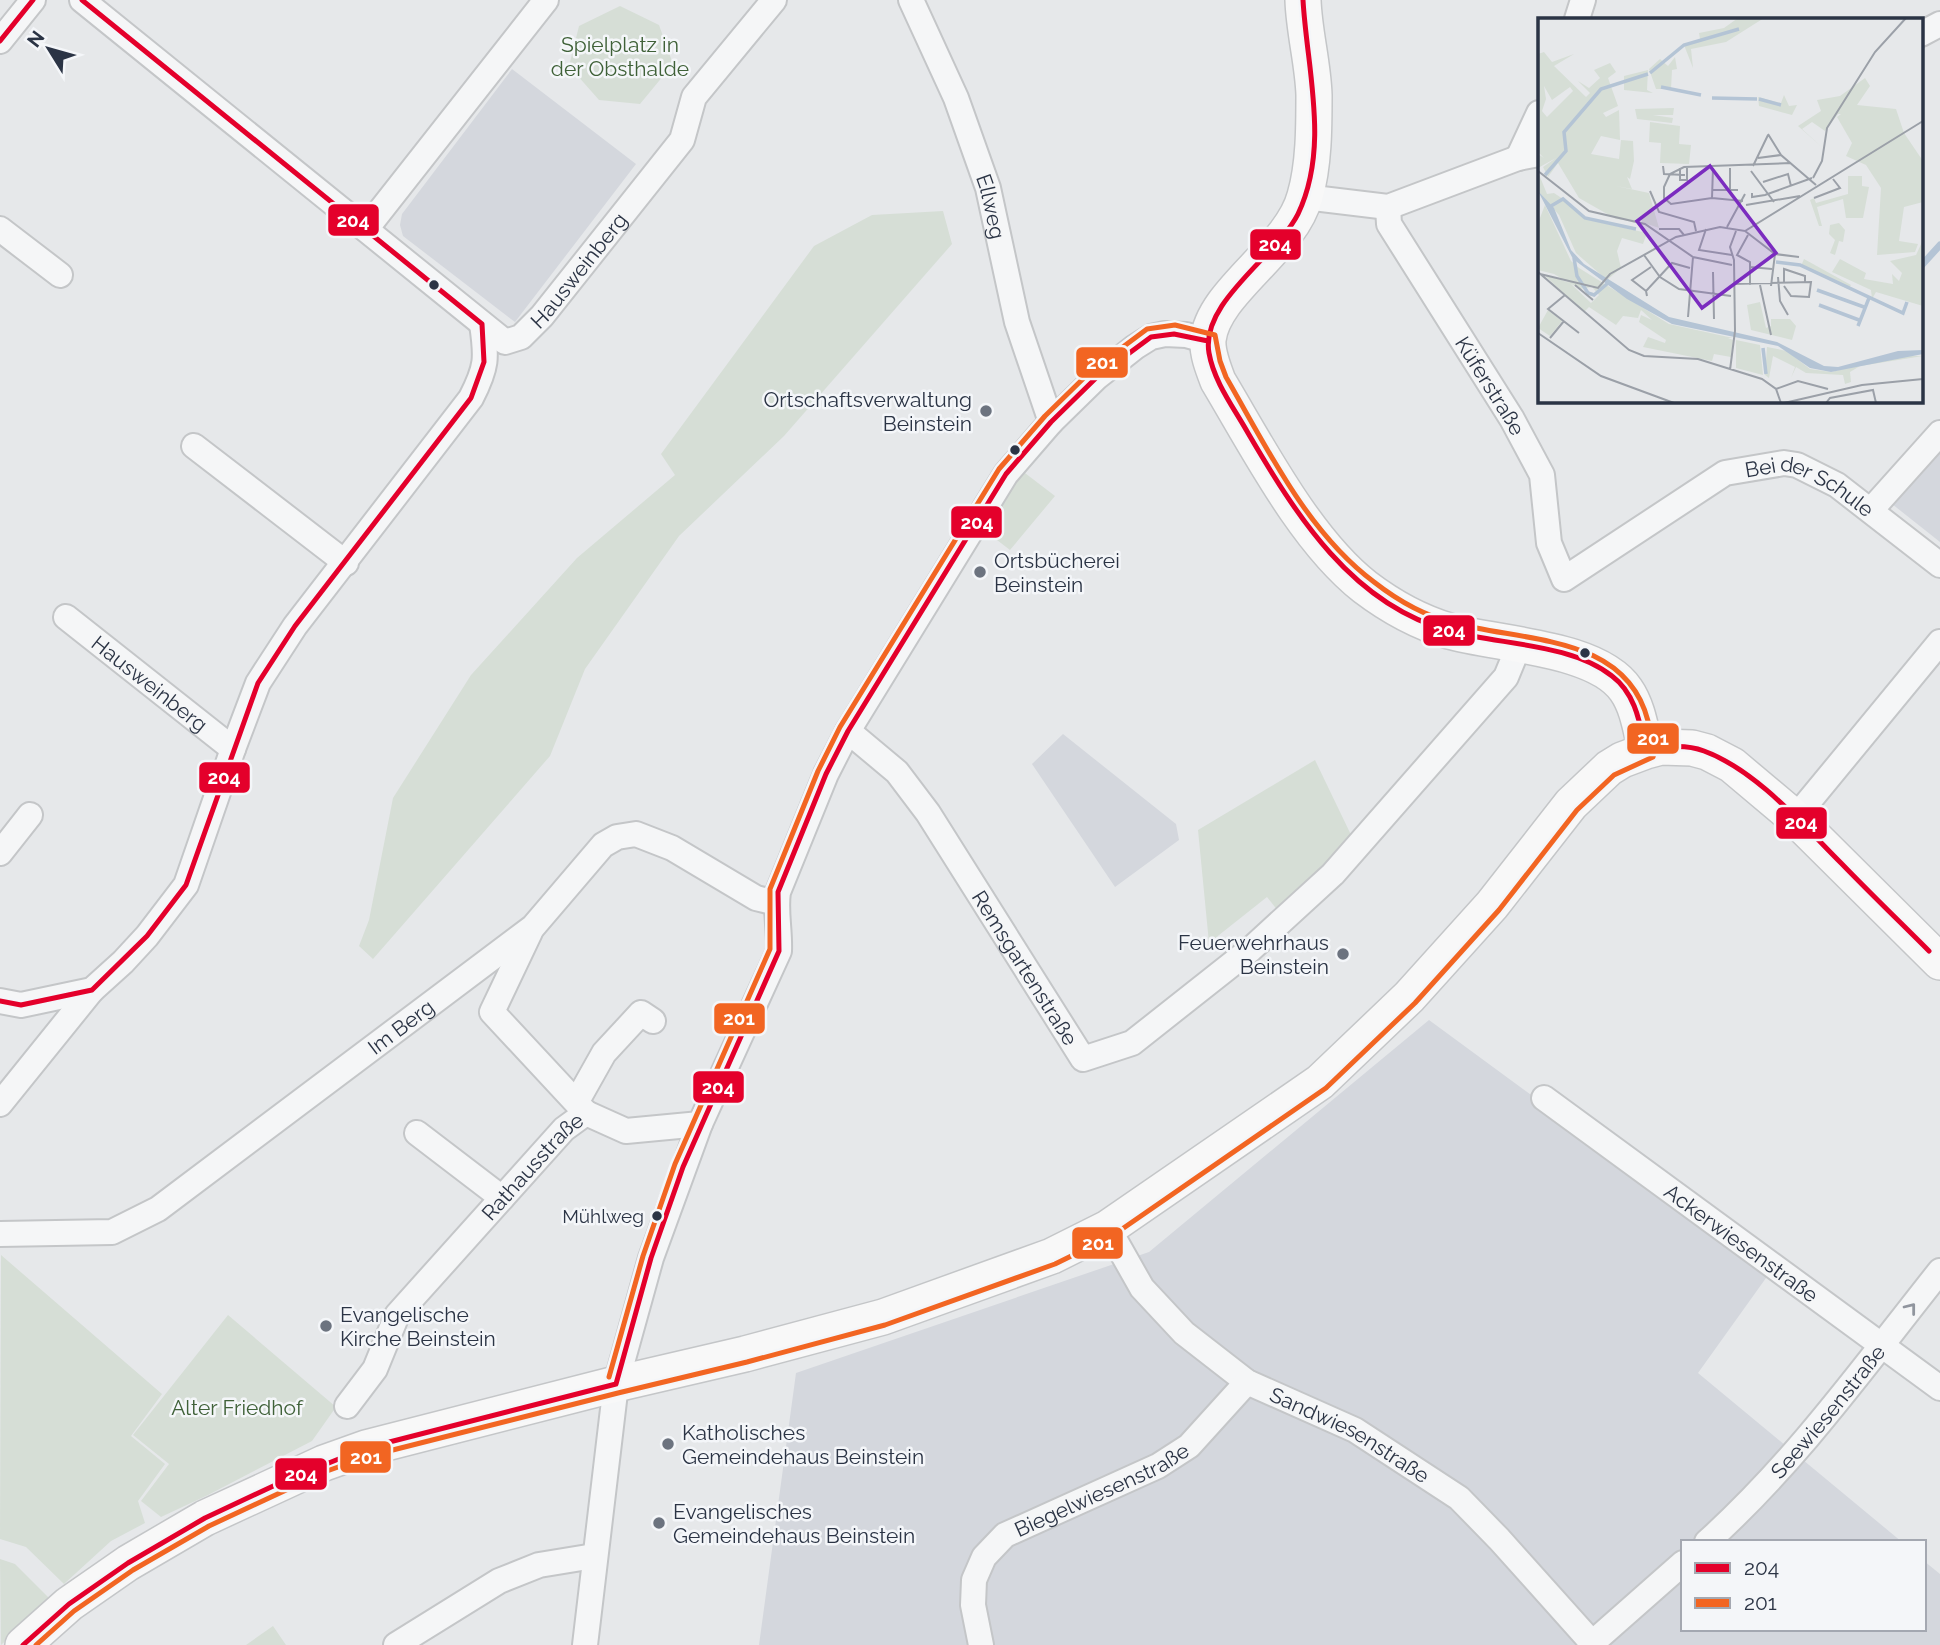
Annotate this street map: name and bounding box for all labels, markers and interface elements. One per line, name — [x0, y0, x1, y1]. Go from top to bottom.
north arrow — [14, 14, 84, 84]
inset map — [1538, 18, 1923, 402]
text: N — [22, 26, 49, 51]
park label: Spielplatz in der Obsthalde — [551, 32, 689, 81]
street label: Ellweg — [971, 170, 1011, 241]
line badge: 204 — [327, 203, 380, 237]
street label: Hausweinberg — [525, 207, 632, 333]
text: 204 — [336, 209, 370, 231]
line badge: 204 — [1249, 228, 1302, 261]
text: 204 — [1258, 233, 1292, 255]
unlabelled marker — [427, 278, 441, 292]
street label: Küferstraße — [1450, 332, 1531, 439]
line badge: 201 — [1075, 346, 1129, 379]
text: 201 — [1086, 351, 1118, 373]
place label: Ortschaftsverwaltung Beinstein — [764, 387, 972, 436]
marker: Ortschaftsverwaltung Beinstein — [978, 403, 994, 419]
unlabelled marker — [1008, 443, 1022, 457]
street label: Bei der Schule — [1743, 450, 1879, 522]
line badge: 204 — [950, 505, 1003, 539]
text: 204 — [960, 511, 994, 533]
place label: Ortsbücherei Beinstein — [994, 548, 1120, 597]
marker: Ortsbücherei Beinstein — [972, 564, 988, 580]
line badge: 204 — [1422, 614, 1476, 647]
text: 204 — [1432, 619, 1466, 641]
street label: Hausweinberg — [87, 630, 213, 737]
unlabelled marker — [1578, 646, 1592, 660]
line badge: 201 — [1626, 722, 1680, 755]
text: 201 — [1637, 727, 1669, 749]
line badge: 204 — [198, 761, 251, 794]
text: 204 — [207, 766, 241, 788]
line badge: 204 — [1775, 806, 1828, 840]
text: 204 — [1784, 811, 1818, 833]
street label: Remsgartenstraße — [967, 885, 1084, 1050]
place label: Feuerwehrhaus Beinstein — [1178, 930, 1329, 979]
marker: Feuerwehrhaus Beinstein — [1335, 946, 1351, 962]
street label: Im Berg — [363, 994, 439, 1059]
line badge: 201 — [713, 1002, 766, 1035]
text: 201 — [723, 1007, 755, 1029]
line badge: 204 — [692, 1070, 745, 1104]
text: 204 — [701, 1076, 735, 1098]
street label: Rathausstraße — [476, 1107, 588, 1225]
street label: Ackerwiesenstraße — [1660, 1178, 1823, 1307]
place label: Mühlweg — [562, 1205, 644, 1227]
marker: Mühlweg — [650, 1209, 664, 1223]
line badge: 201 — [1071, 1226, 1124, 1260]
text: 201 — [1082, 1232, 1114, 1254]
place label: Evangelische Kirche Beinstein — [340, 1302, 496, 1351]
one-way arrow — [1902, 1303, 1915, 1316]
marker: Evangelische Kirche Beinstein — [318, 1318, 334, 1334]
street label: Seewiesenstraße — [1765, 1340, 1890, 1483]
street label: Sandwiesenstraße — [1266, 1381, 1434, 1488]
park label: Alter Friedhof — [171, 1395, 304, 1420]
place label: Katholisches Gemeindehaus Beinstein — [682, 1420, 924, 1469]
marker: Katholisches Gemeindehaus Beinstein — [660, 1436, 676, 1452]
street label: Biegelwiesenstraße — [1010, 1437, 1193, 1542]
line badge: 201 — [339, 1440, 392, 1474]
text: 201 — [350, 1446, 382, 1468]
line badge: 204 — [274, 1457, 328, 1491]
text: 204 — [284, 1463, 318, 1485]
place label: Evangelisches Gemeindehaus Beinstein — [673, 1499, 915, 1548]
marker: Evangelisches Gemeindehaus Beinstein — [651, 1515, 667, 1531]
legend — [1681, 1540, 1926, 1631]
text: 204 — [1744, 1555, 1779, 1580]
text: 201 — [1744, 1590, 1777, 1615]

